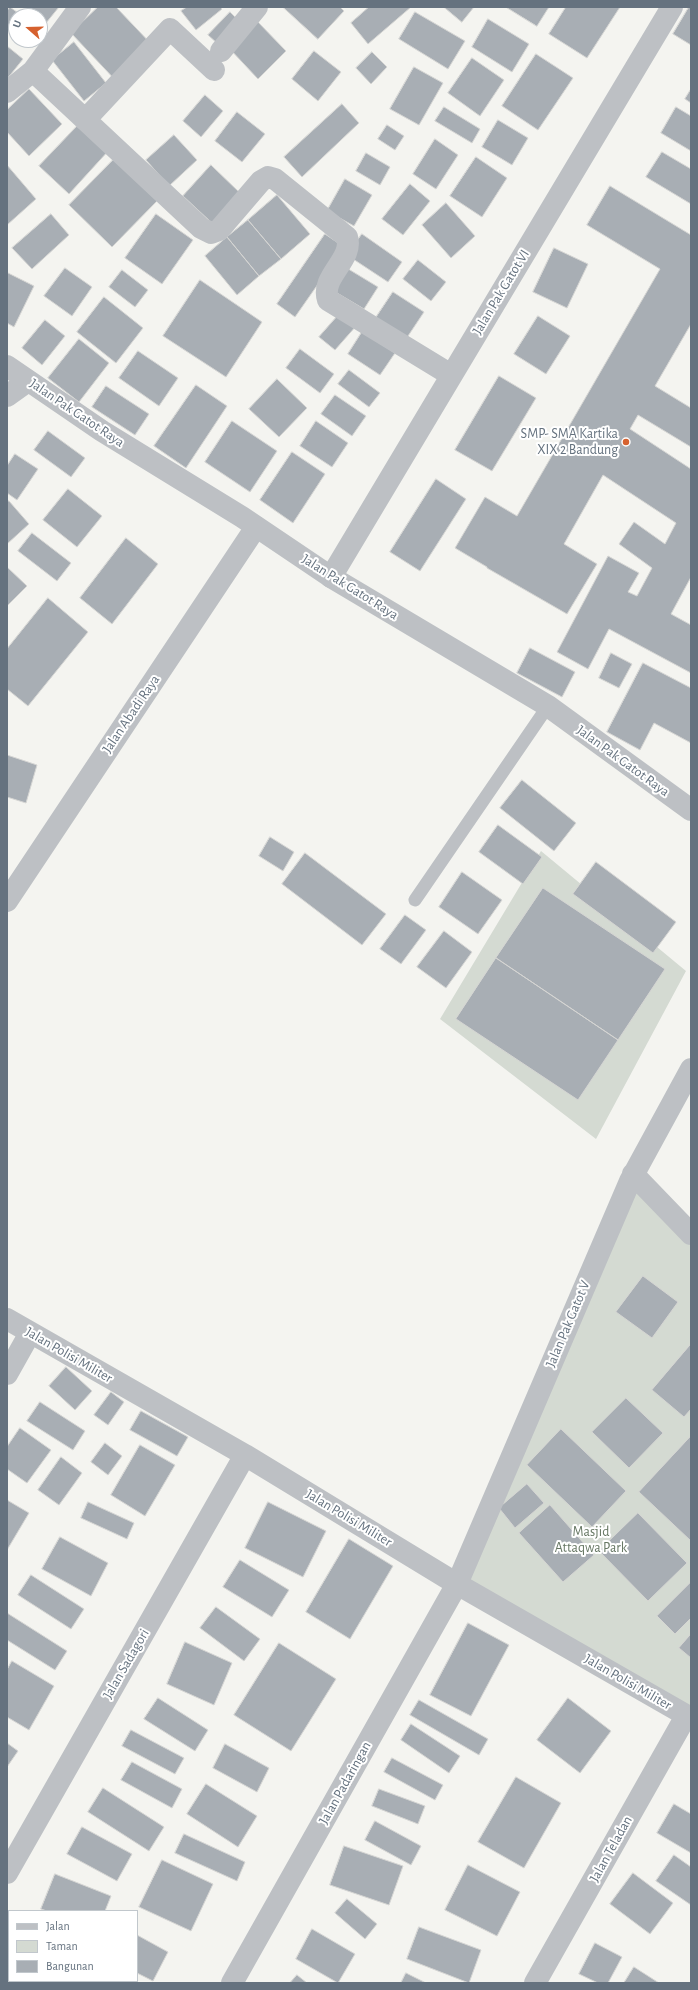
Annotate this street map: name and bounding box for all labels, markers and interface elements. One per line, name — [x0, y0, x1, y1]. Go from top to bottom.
north arrow — [8, 8, 48, 48]
text: U — [11, 19, 24, 29]
street label: Jalan Pak Gatot VI — [469, 246, 533, 338]
street label: Jalan Pak Gatot Raya — [26, 375, 128, 451]
place label: SMP- SMA Kartika XIX 2 Bandung — [521, 426, 618, 458]
marker: SMP- SMA Kartika XIX 2 Bandung — [621, 437, 631, 447]
street label: Jalan Pak Gatot Raya — [299, 551, 401, 623]
street label: Jalan Abadi Raya — [99, 672, 163, 756]
street label: Jalan Pak Gatot Raya — [573, 722, 673, 800]
street label: Jalan Pak Gatot V — [542, 1278, 594, 1370]
street label: Jalan Polisi Militer — [23, 1323, 115, 1387]
street label: Jalan Polisi Militer — [303, 1486, 395, 1550]
park label: Masjid Attaqwa Park — [555, 1524, 627, 1556]
street label: Jalan Sadagori — [99, 1626, 153, 1702]
street label: Jalan Polisi Militer — [582, 1650, 674, 1714]
street label: Jalan Padaringan — [315, 1739, 375, 1827]
street label: Jalan Teladan — [586, 1813, 636, 1885]
legend — [8, 1910, 138, 1982]
text: Jalan — [46, 1920, 70, 1932]
text: Taman — [46, 1940, 78, 1952]
text: Bangunan — [46, 1960, 94, 1972]

